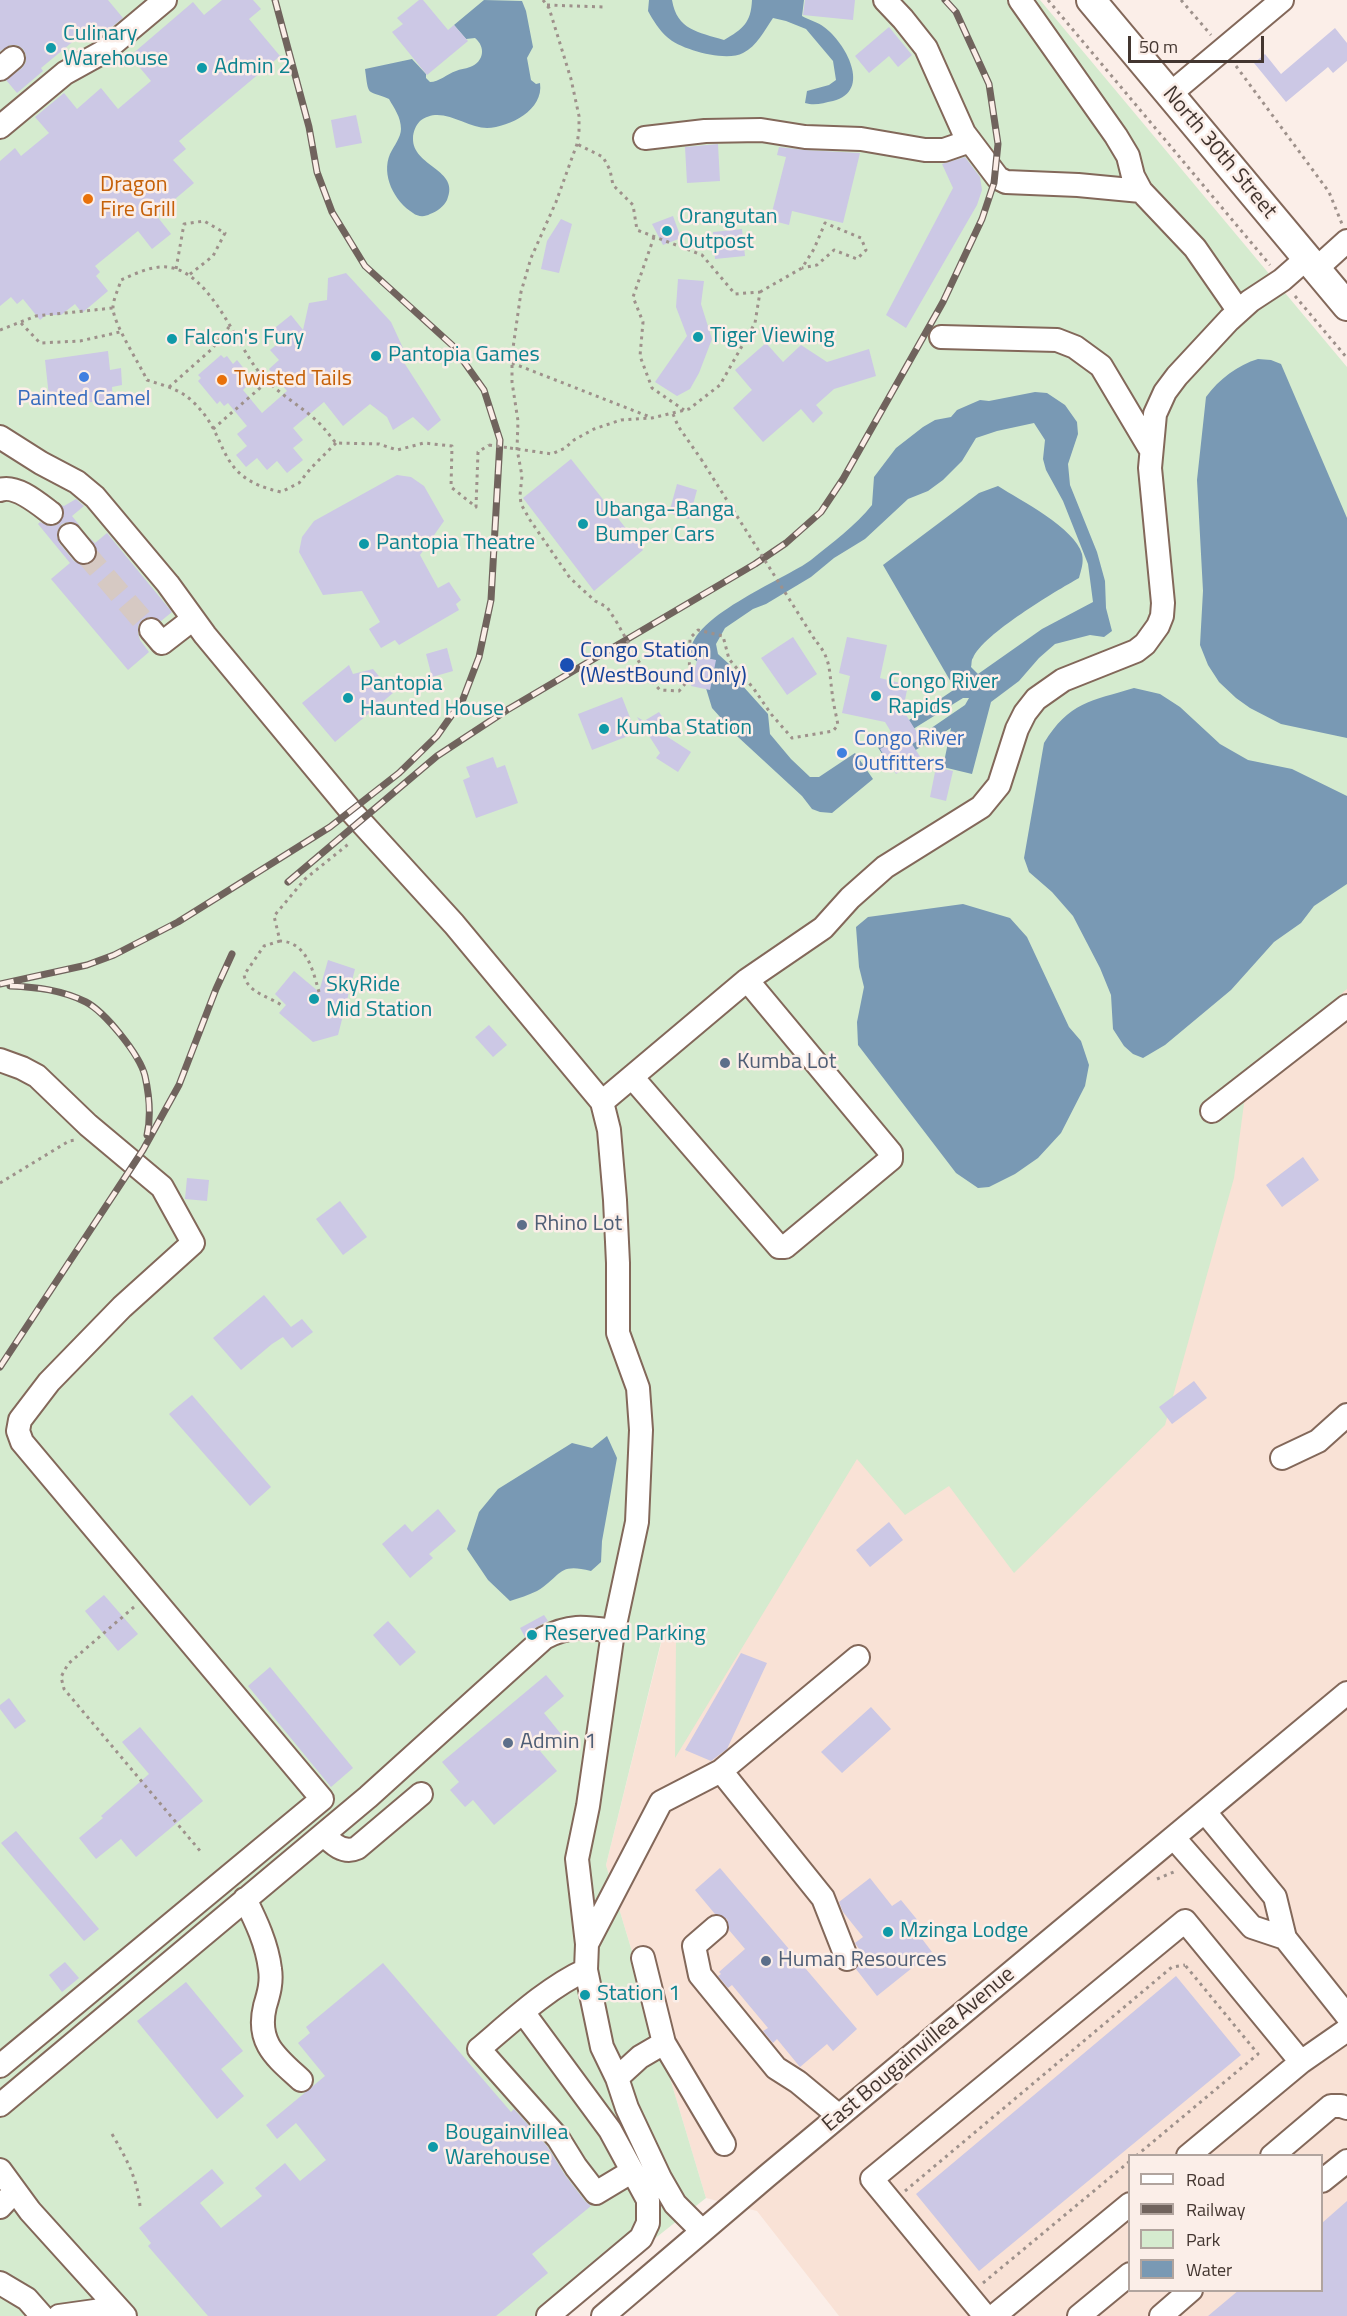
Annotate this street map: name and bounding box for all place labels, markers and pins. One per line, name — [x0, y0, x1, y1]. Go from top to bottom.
place label: Culinary Warehouse — [63, 22, 168, 74]
marker: Culinary Warehouse — [44, 41, 58, 55]
place label: Admin 2 — [214, 55, 291, 81]
marker: Admin 2 — [195, 61, 209, 75]
place label: Dragon Fire Grill — [100, 173, 176, 224]
marker: Dragon Fire Grill — [81, 192, 95, 206]
place label: Orangutan Outpost — [679, 205, 778, 256]
marker: Orangutan Outpost — [660, 224, 674, 238]
place label: Tiger Viewing — [710, 324, 835, 350]
place label: Falcon's Fury — [184, 326, 304, 352]
marker: Tiger Viewing — [691, 330, 705, 344]
marker: Falcon's Fury — [165, 332, 179, 346]
place label: Pantopia Games — [388, 343, 540, 369]
marker: Pantopia Games — [369, 349, 383, 363]
place label: Twisted Tails — [234, 367, 352, 393]
marker: Painted Camel — [77, 370, 91, 384]
marker: Twisted Tails — [215, 373, 229, 387]
place label: Painted Camel — [17, 387, 151, 413]
place label: Ubanga-Banga Bumper Cars — [595, 498, 734, 550]
marker: Ubanga-Banga Bumper Cars — [576, 517, 590, 531]
place label: Pantopia Theatre — [376, 531, 535, 557]
marker: Pantopia Theatre — [357, 537, 371, 551]
place label: Congo Station (WestBound Only) — [580, 639, 747, 690]
marker: Congo Station (WestBound Only) — [558, 656, 576, 674]
place label: Congo River Rapids — [888, 670, 998, 722]
place label: Pantopia Haunted House — [360, 672, 504, 724]
marker: Congo River Rapids — [869, 689, 883, 703]
marker: Pantopia Haunted House — [341, 691, 355, 705]
place label: Kumba Station — [616, 716, 752, 742]
marker: Kumba Station — [597, 722, 611, 736]
place label: Congo River Outfitters — [854, 727, 964, 778]
marker: Congo River Outfitters — [835, 746, 849, 760]
place label: SkyRide Mid Station — [326, 973, 432, 1024]
marker: SkyRide Mid Station — [307, 992, 321, 1006]
place label: Kumba Lot — [737, 1050, 836, 1076]
marker: Kumba Lot — [718, 1056, 732, 1070]
place label: Rhino Lot — [534, 1212, 622, 1238]
marker: Rhino Lot — [515, 1218, 529, 1232]
place label: Reserved Parking — [544, 1622, 705, 1648]
marker: Reserved Parking — [525, 1628, 539, 1642]
place label: Admin 1 — [520, 1730, 597, 1756]
marker: Admin 1 — [501, 1736, 515, 1750]
place label: Mzinga Lodge — [900, 1919, 1028, 1945]
marker: Mzinga Lodge — [881, 1925, 895, 1939]
place label: Human Resources — [778, 1948, 947, 1974]
marker: Human Resources — [759, 1954, 773, 1968]
place label: Station 1 — [597, 1982, 681, 2008]
marker: Station 1 — [578, 1988, 592, 2002]
place label: Bougainvillea Warehouse — [445, 2121, 568, 2172]
marker: Bougainvillea Warehouse — [426, 2140, 440, 2154]

